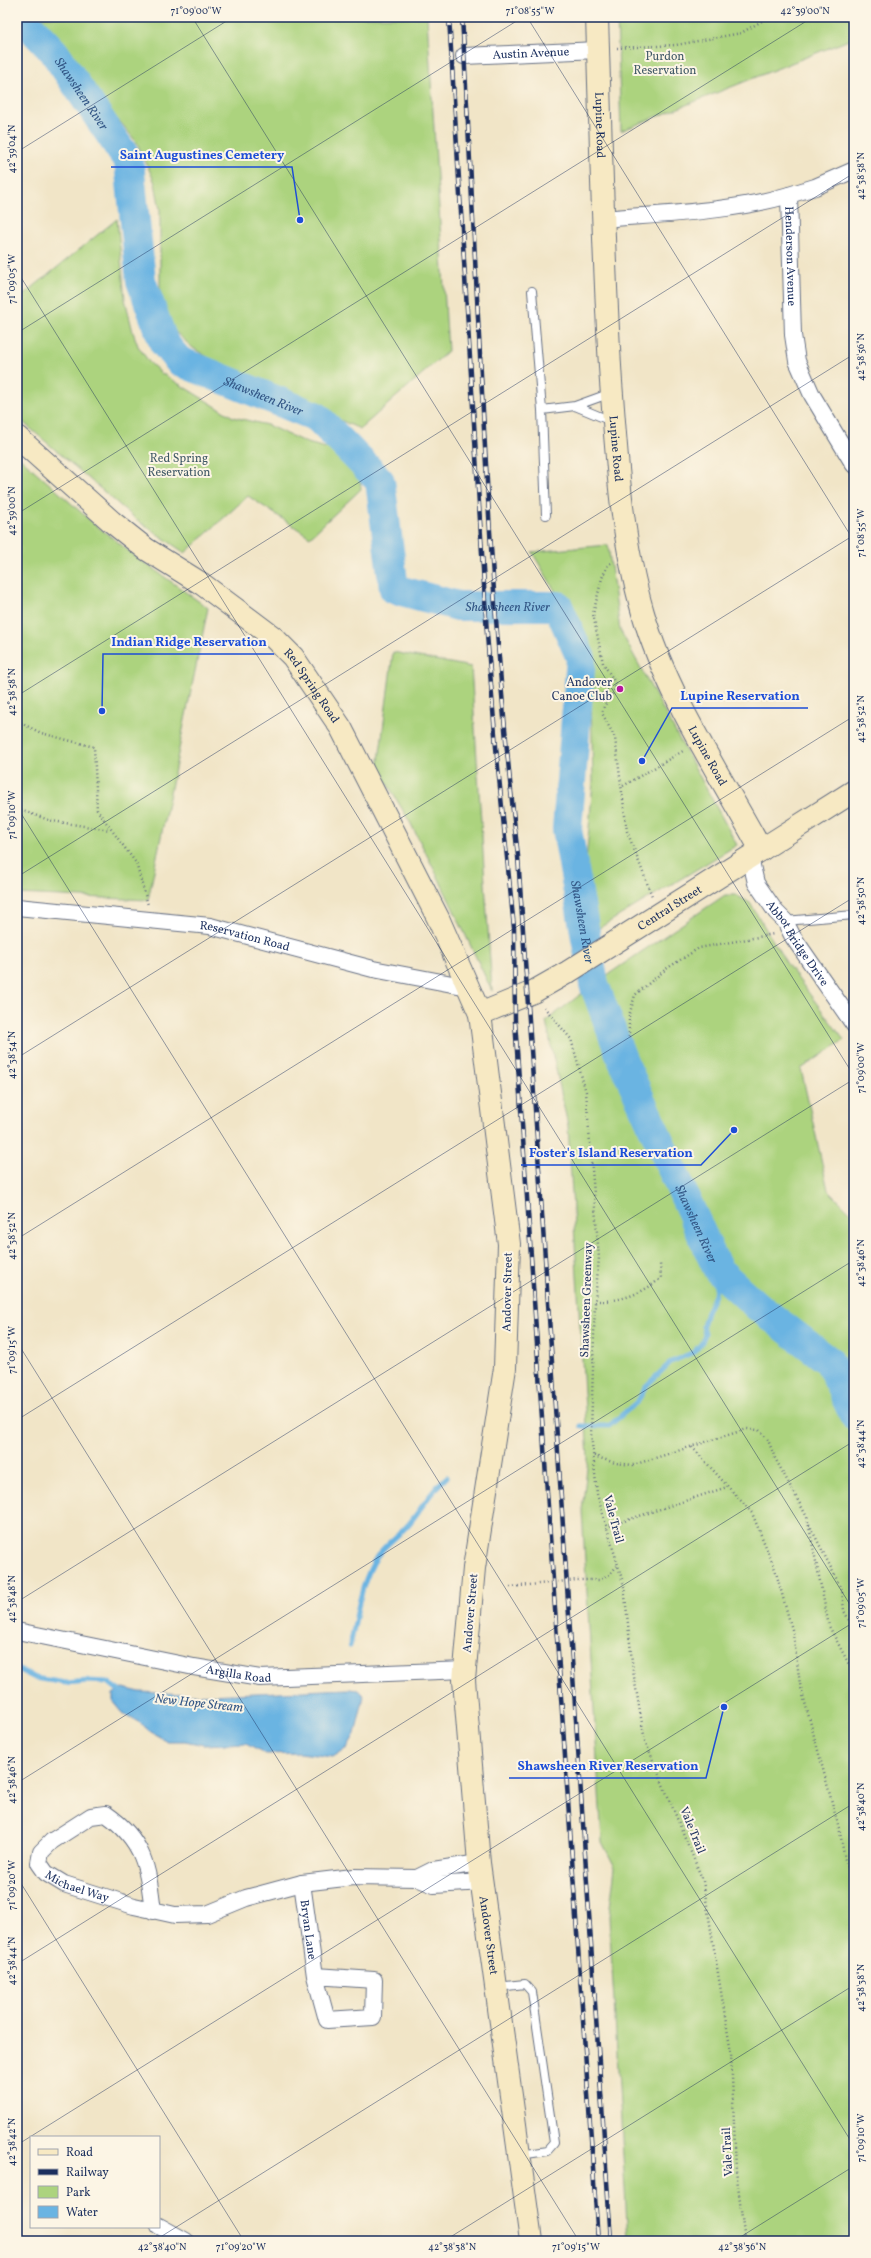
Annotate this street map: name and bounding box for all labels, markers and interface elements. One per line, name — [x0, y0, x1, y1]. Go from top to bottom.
text: 71°09'00"W — [170, 4, 222, 18]
text: 71°08'55"W — [506, 4, 554, 18]
text: 42°39'00"N — [780, 4, 830, 18]
street label: Austin Avenue — [492, 44, 570, 64]
park label: Purdon Reservation — [633, 49, 697, 79]
water label: Shawsheen River — [49, 54, 112, 134]
street label: Lupine Road — [590, 92, 608, 159]
text: 42°39'04"N — [5, 124, 19, 173]
callout: Saint Augustines Cemetery — [111, 142, 292, 167]
text: Saint Augustines Cemetery — [120, 147, 285, 165]
text: 42°38'58"N — [854, 152, 868, 200]
street label: Henderson Avenue — [780, 206, 799, 307]
text: 71°09'05"W — [5, 254, 19, 304]
text: 42°38'56"N — [854, 333, 868, 381]
water label: Shawsheen River — [221, 373, 306, 422]
street label: Lupine Road — [605, 415, 626, 483]
park label: Red Spring Reservation — [147, 451, 211, 481]
text: 42°39'00"N — [5, 486, 19, 536]
text: 71°08'55"W — [854, 509, 868, 557]
water label: Shawsheen River — [466, 599, 550, 617]
callout: Indian Ridge Reservation — [103, 629, 274, 654]
text: Indian Ridge Reservation — [111, 634, 267, 652]
street label: Red Spring Road — [280, 645, 343, 727]
text: 42°38'58"N — [5, 668, 19, 716]
place label: Andover Canoe Club — [552, 675, 612, 705]
callout: Lupine Reservation — [672, 683, 808, 708]
marker: Andover Canoe Club — [615, 684, 625, 694]
text: Lupine Reservation — [680, 688, 800, 706]
text: 42°38'52"N — [854, 694, 868, 743]
street label: Lupine Road — [684, 723, 730, 789]
text: 71°09'10"W — [5, 791, 19, 840]
text: 42°38'50"N — [854, 876, 868, 925]
water label: Shawsheen River — [565, 879, 597, 966]
street label: Central Street — [635, 882, 706, 935]
street label: Abbot Bridge Drive — [762, 898, 832, 990]
street label: Reservation Road — [199, 918, 292, 956]
text: 42°38'54"N — [5, 1030, 19, 1079]
text: 71°09'00"W — [854, 1042, 868, 1094]
callout: Foster's Island Reservation — [521, 1140, 701, 1165]
text: Foster's Island Reservation — [529, 1145, 693, 1163]
water label: Shawsheen River — [669, 1182, 721, 1267]
text: 42°38'52"N — [5, 1211, 19, 1260]
text: 42°38'46"N — [854, 1238, 868, 1287]
street label: Shawsheen Greenway — [577, 1242, 597, 1358]
street label: Andover Street — [499, 1252, 517, 1332]
text: 71°09'15"W — [5, 1326, 19, 1374]
text: 42°38'44"N — [854, 1419, 868, 1468]
street label: Vale Trail — [599, 1493, 627, 1545]
street label: Andover Street — [460, 1573, 482, 1653]
text: 42°38'48"N — [5, 1574, 19, 1623]
text: 71°09'05"W — [854, 1578, 868, 1628]
street label: Argilla Road — [205, 1662, 272, 1687]
water label: New Hope Stream — [154, 1690, 244, 1718]
callout: Shawsheen River Reservation — [509, 1753, 706, 1778]
text: 42°38'46"N — [5, 1755, 19, 1804]
text: Shawsheen River Reservation — [517, 1758, 699, 1776]
text: 42°38'40"N — [854, 1782, 868, 1831]
street label: Vale Trail — [675, 1805, 709, 1857]
text: 71°09'20"W — [5, 1860, 19, 1910]
street label: Michael Way — [42, 1867, 111, 1907]
street label: Andover Street — [475, 1895, 501, 1976]
street label: Bryan Lane — [295, 1899, 320, 1961]
text: 42°38'44"N — [5, 1936, 19, 1985]
text: 42°38'38"N — [854, 1963, 868, 2012]
text: 71°09'10"W — [854, 2114, 868, 2163]
text: 42°38'42"N — [5, 2117, 19, 2166]
street label: Vale Trail — [719, 2127, 737, 2177]
legend — [30, 2136, 160, 2228]
text: Road — [66, 2145, 93, 2161]
text: Railway — [66, 2165, 109, 2181]
text: Park — [66, 2185, 91, 2201]
text: Water — [66, 2205, 98, 2221]
text: 42°38'40"N — [138, 2240, 187, 2254]
text: 71°09'20"W — [216, 2240, 266, 2254]
text: 42°38'38"N — [428, 2240, 477, 2254]
text: 71°09'15"W — [552, 2240, 600, 2254]
text: 42°38'36"N — [718, 2240, 767, 2254]

